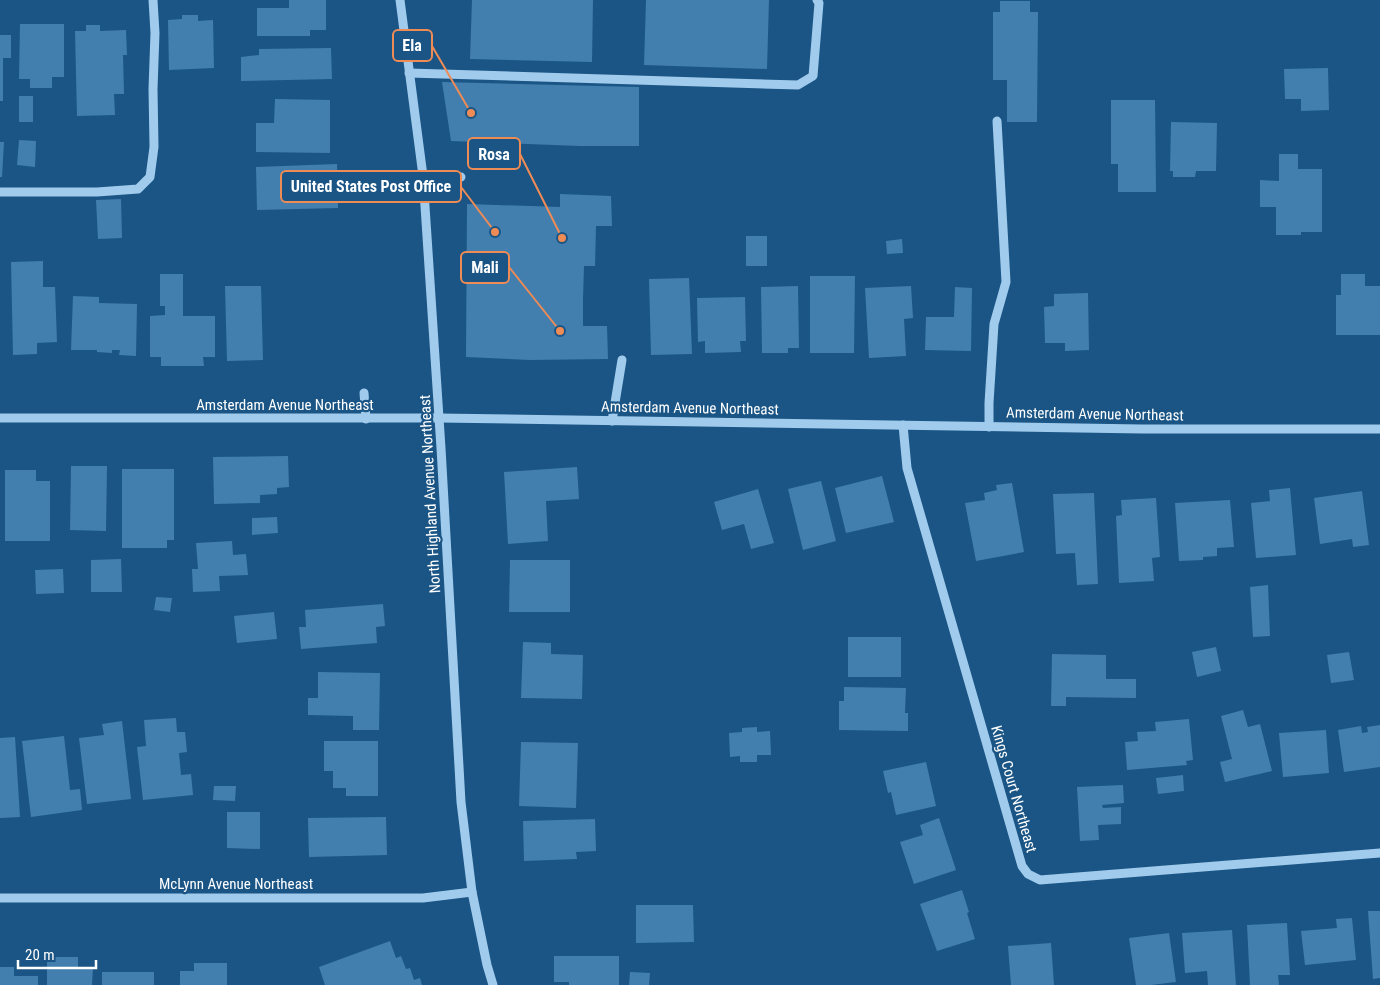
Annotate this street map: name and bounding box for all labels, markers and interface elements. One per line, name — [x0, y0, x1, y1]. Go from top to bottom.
callout: Ela — [393, 30, 432, 61]
text: Ela — [402, 36, 422, 55]
callout: Rosa — [468, 138, 520, 169]
text: Rosa — [478, 145, 510, 164]
callout: United States Post Office — [281, 171, 461, 202]
text: United States Post Office — [291, 177, 452, 196]
callout: Mali — [461, 252, 509, 283]
text: Mali — [471, 258, 499, 277]
street label: North Highland Avenue Northeast — [416, 394, 444, 594]
street label: Amsterdam Avenue Northeast — [196, 396, 374, 414]
street label: Amsterdam Avenue Northeast — [601, 397, 779, 419]
street label: Amsterdam Avenue Northeast — [1006, 403, 1184, 425]
street label: Kings Court Northeast — [987, 723, 1041, 855]
street label: McLynn Avenue Northeast — [159, 875, 313, 893]
scale bar — [18, 938, 95, 970]
text: 20 m — [25, 946, 55, 964]

